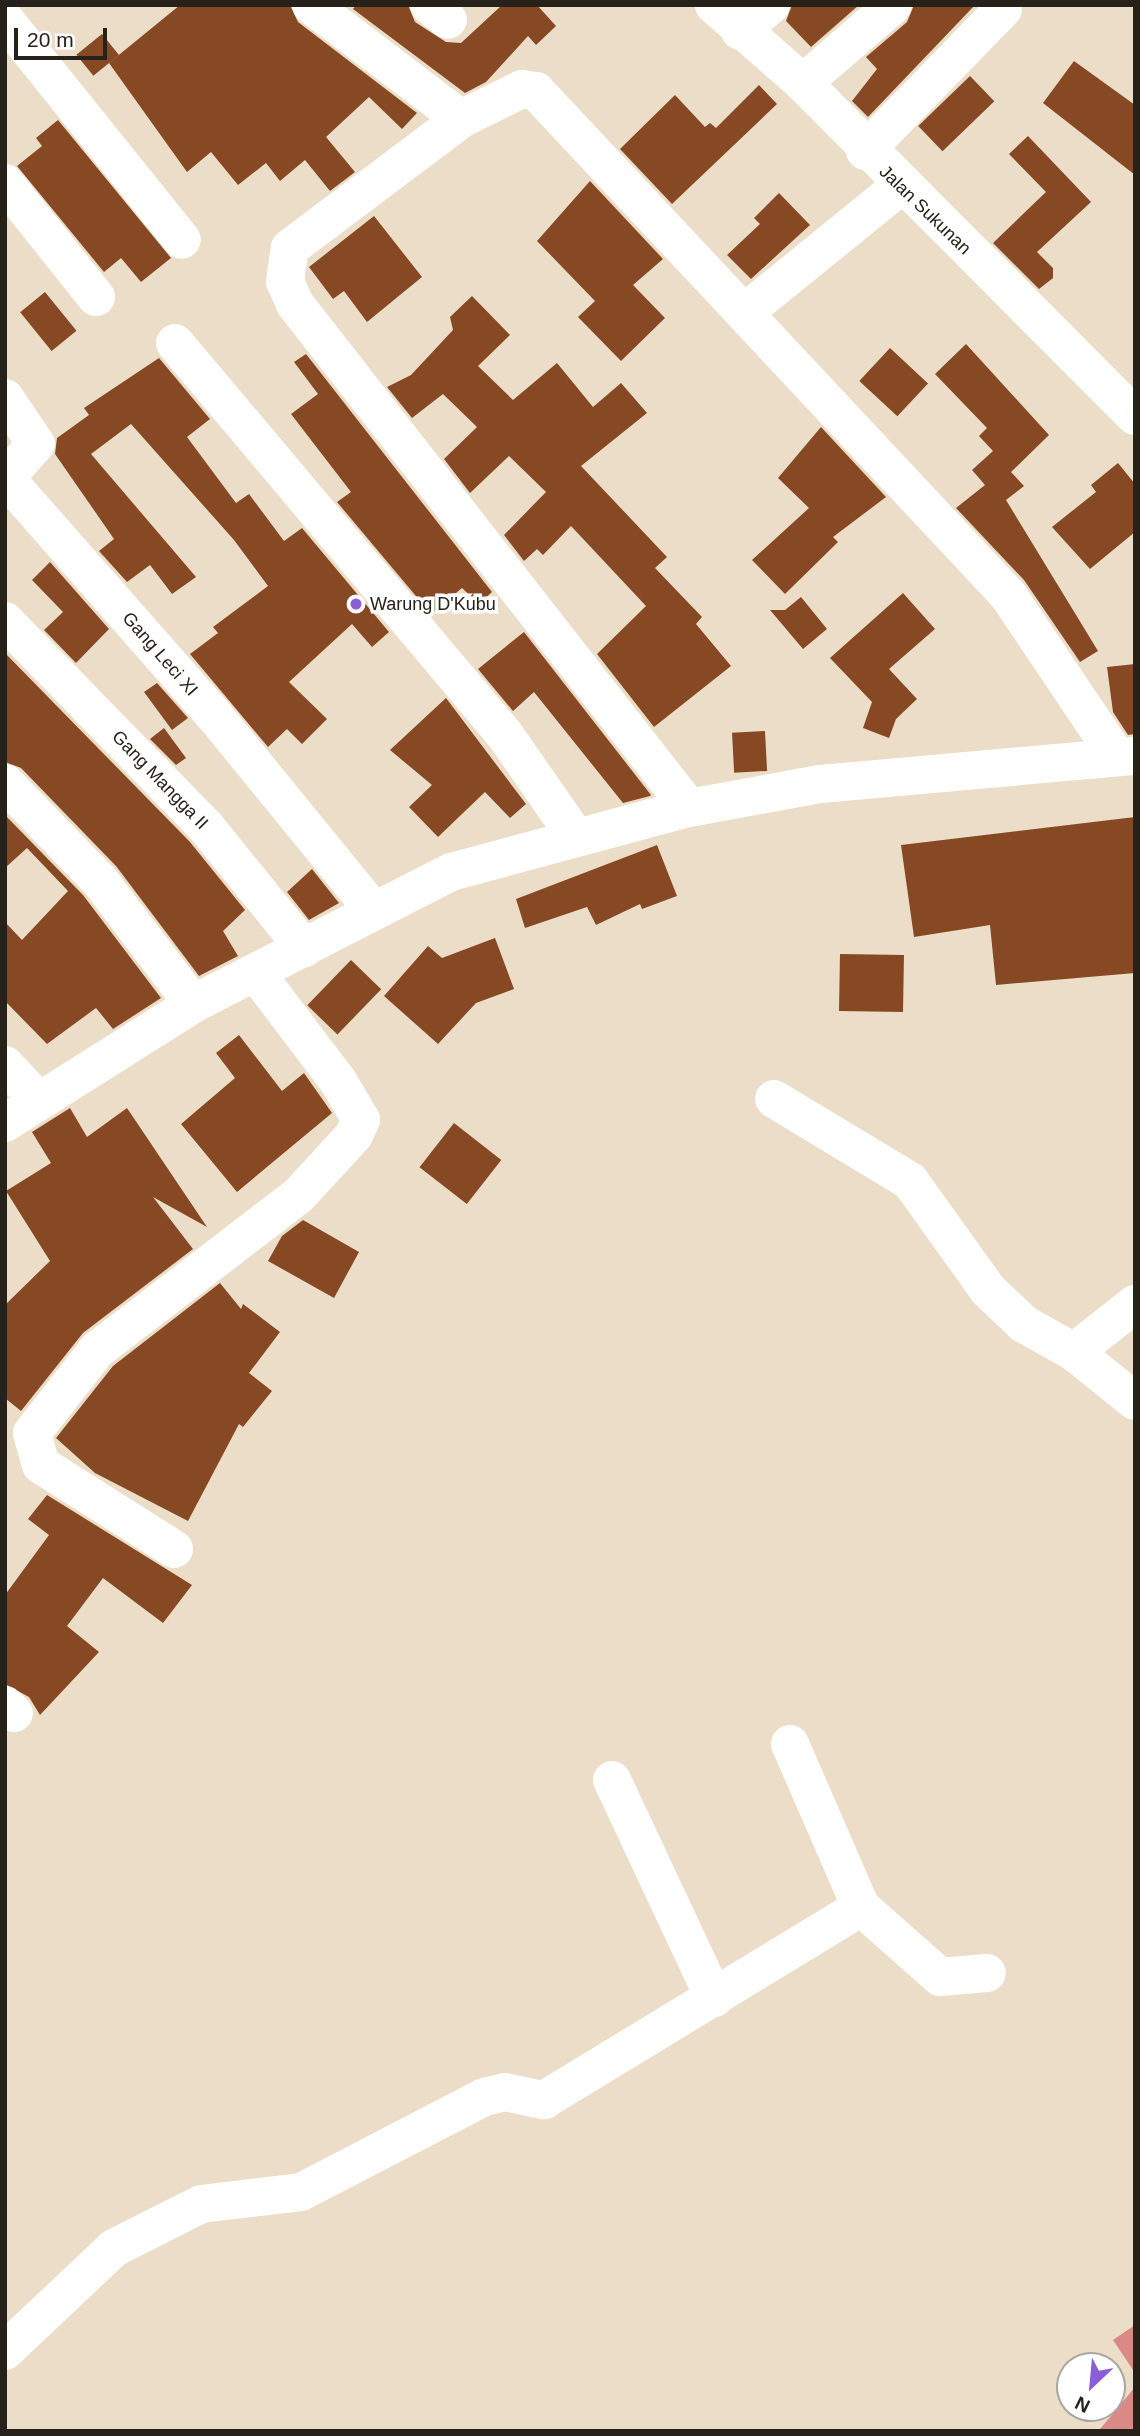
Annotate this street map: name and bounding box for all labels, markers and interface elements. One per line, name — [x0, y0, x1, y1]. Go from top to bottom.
scale bar — [18, 14, 110, 58]
text: 20 m — [27, 28, 74, 51]
street label: Jalan Sukunan — [875, 161, 975, 259]
place label: Warung D'Kubu — [370, 593, 496, 615]
marker: Warung D'Kubu — [348, 596, 364, 612]
street label: Gang Leci XI — [118, 608, 202, 700]
street label: Gang Mangga II — [107, 726, 213, 834]
north arrow — [1056, 2352, 1126, 2422]
text: N — [1072, 2392, 1093, 2417]

